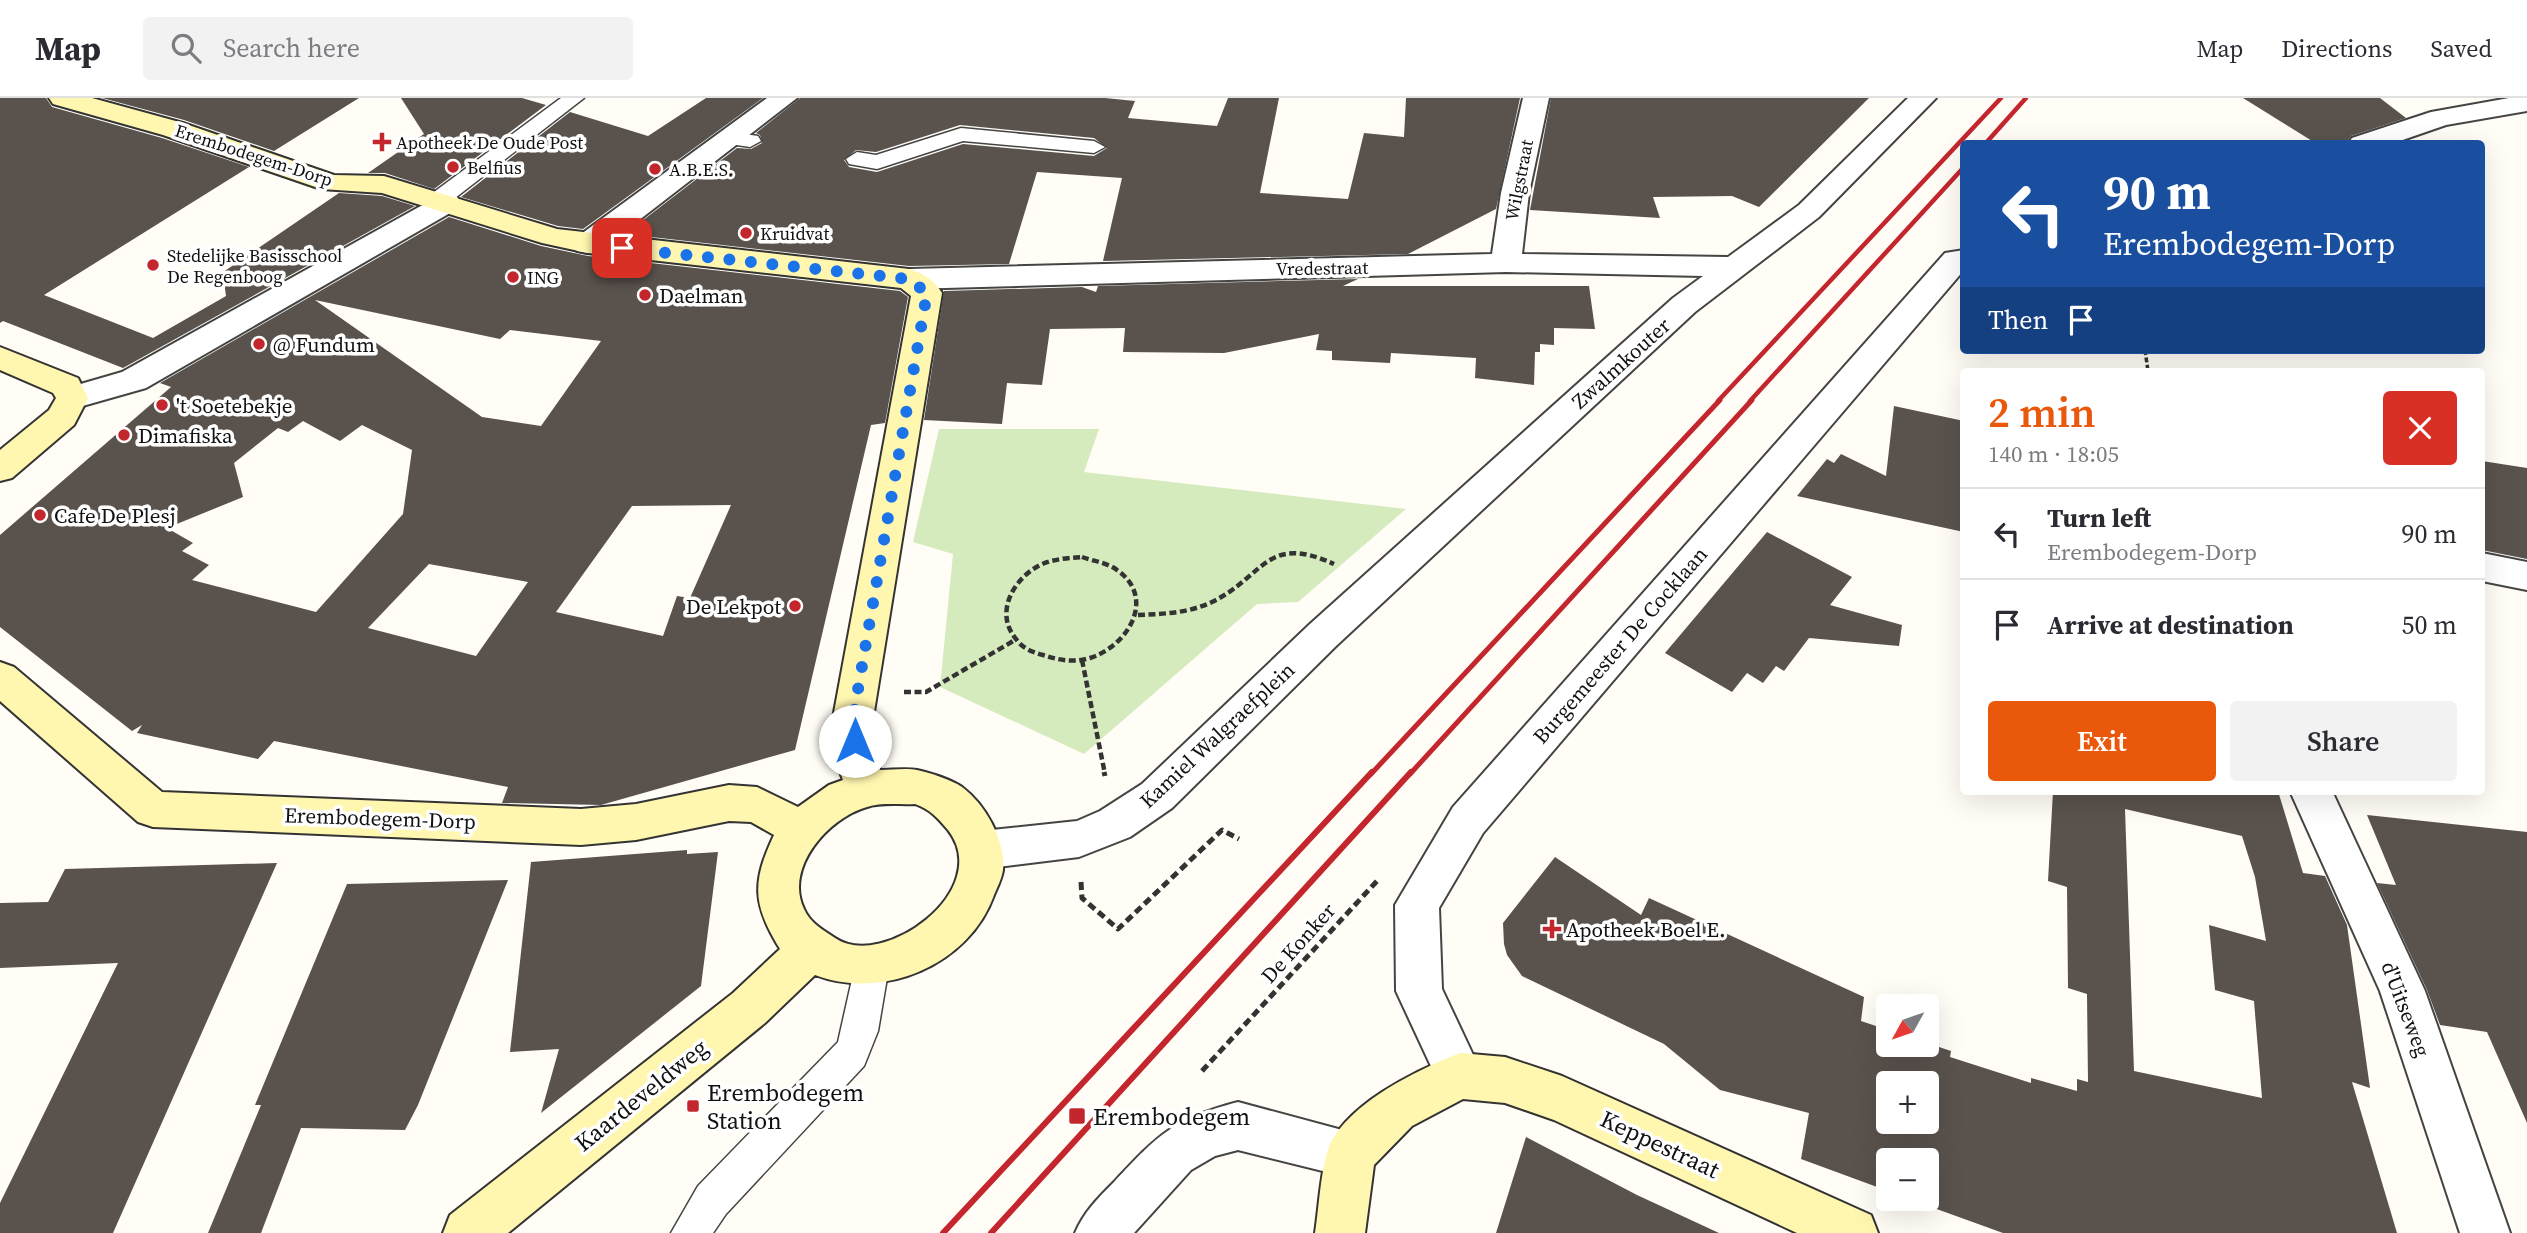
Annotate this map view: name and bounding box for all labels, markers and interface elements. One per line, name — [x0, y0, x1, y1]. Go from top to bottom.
search box — [143, 17, 633, 80]
text: Map — [35, 26, 101, 71]
icon: search — [167, 29, 205, 67]
text: Search here — [223, 30, 360, 66]
text: Map — [2196, 32, 2243, 65]
text: Directions — [2281, 32, 2392, 65]
text: Saved — [2430, 32, 2492, 65]
street label: Erembodegem-Dorp — [172, 118, 336, 192]
place label: Apotheek De Oude Post — [396, 130, 583, 155]
marker: Apotheek De Oude Post — [374, 134, 390, 150]
street label: Wilgstraat — [1499, 137, 1539, 223]
place label: Belfius — [467, 155, 522, 180]
place label: A.B.E.S. — [669, 157, 733, 182]
text: 90 m — [2103, 158, 2211, 225]
marker: Belfius — [445, 159, 461, 175]
marker: A.B.E.S. — [647, 161, 663, 177]
icon: left — [1988, 168, 2079, 259]
pin — [592, 218, 652, 278]
place label: Kruidvat — [760, 221, 829, 246]
text: Erembodegem-Dorp — [2103, 222, 2395, 266]
marker: Kruidvat — [738, 225, 754, 241]
icon: arrive — [603, 229, 641, 267]
place label: Stedelijke Basisschool De Regenboog — [167, 243, 342, 289]
street label: Vredestraat — [1276, 255, 1369, 281]
marker: Stedelijke Basisschool De Regenboog — [145, 257, 161, 273]
place label: ING — [527, 265, 559, 290]
marker: ING — [505, 269, 521, 285]
place label: Daelman — [659, 281, 744, 310]
marker: Daelman — [637, 287, 653, 303]
icon: arrive — [2062, 301, 2100, 339]
text: Then — [1988, 302, 2048, 338]
street label: Zwalmkouter — [1565, 311, 1677, 415]
place label: @ Fundum — [273, 330, 375, 359]
marker: @ Fundum — [251, 336, 267, 352]
text: 2 min — [1988, 383, 2096, 441]
place label: 't Soetebekje — [176, 391, 293, 420]
button: close — [2383, 391, 2457, 465]
marker: 't Soetebekje — [154, 397, 170, 413]
place label: Dimafiska — [138, 421, 233, 450]
marker: Dimafiska — [116, 427, 132, 443]
text: 140 m · 18:05 — [1988, 438, 2119, 470]
text: Turn left — [2047, 500, 2151, 536]
place label: Cafe De Plesj — [54, 501, 175, 530]
marker: Cafe De Plesj — [32, 507, 48, 523]
icon: left — [1988, 515, 2026, 553]
text: 90 m — [2402, 516, 2457, 552]
text: Erembodegem-Dorp — [2047, 536, 2257, 568]
street label: Burgemeester De Cocklaan — [1526, 540, 1714, 750]
place label: De Lekpot — [686, 592, 781, 621]
marker: De Lekpot — [787, 598, 803, 614]
icon: arrive — [1988, 606, 2026, 644]
text: Arrive at destination — [2047, 607, 2294, 643]
text: 50 m — [2402, 607, 2457, 643]
street label: Kamiel Walgraefplein — [1133, 655, 1301, 815]
button: Exit — [1988, 701, 2216, 781]
button: Share — [2230, 701, 2457, 781]
position arrow — [818, 704, 892, 778]
street label: Erembodegem-Dorp — [284, 800, 476, 836]
street label: De Konker — [1254, 896, 1342, 989]
place label: Apotheek Boel E. — [1566, 915, 1725, 944]
marker: Apotheek Boel E. — [1544, 921, 1560, 937]
street label: d'Uitseweg — [2375, 957, 2437, 1061]
north arrow — [1876, 994, 1939, 1057]
map controls — [1876, 994, 1939, 1211]
street label: Kaardeveldweg — [568, 1031, 714, 1159]
button: + — [1876, 1071, 1939, 1134]
place label: Erembodegem Station — [707, 1076, 864, 1137]
marker: Erembodegem Station — [685, 1098, 701, 1114]
place label: Erembodegem — [1093, 1100, 1250, 1133]
street label: Keppestraat — [1595, 1102, 1725, 1186]
marker: Erembodegem — [1067, 1106, 1087, 1126]
button: − — [1876, 1148, 1939, 1211]

